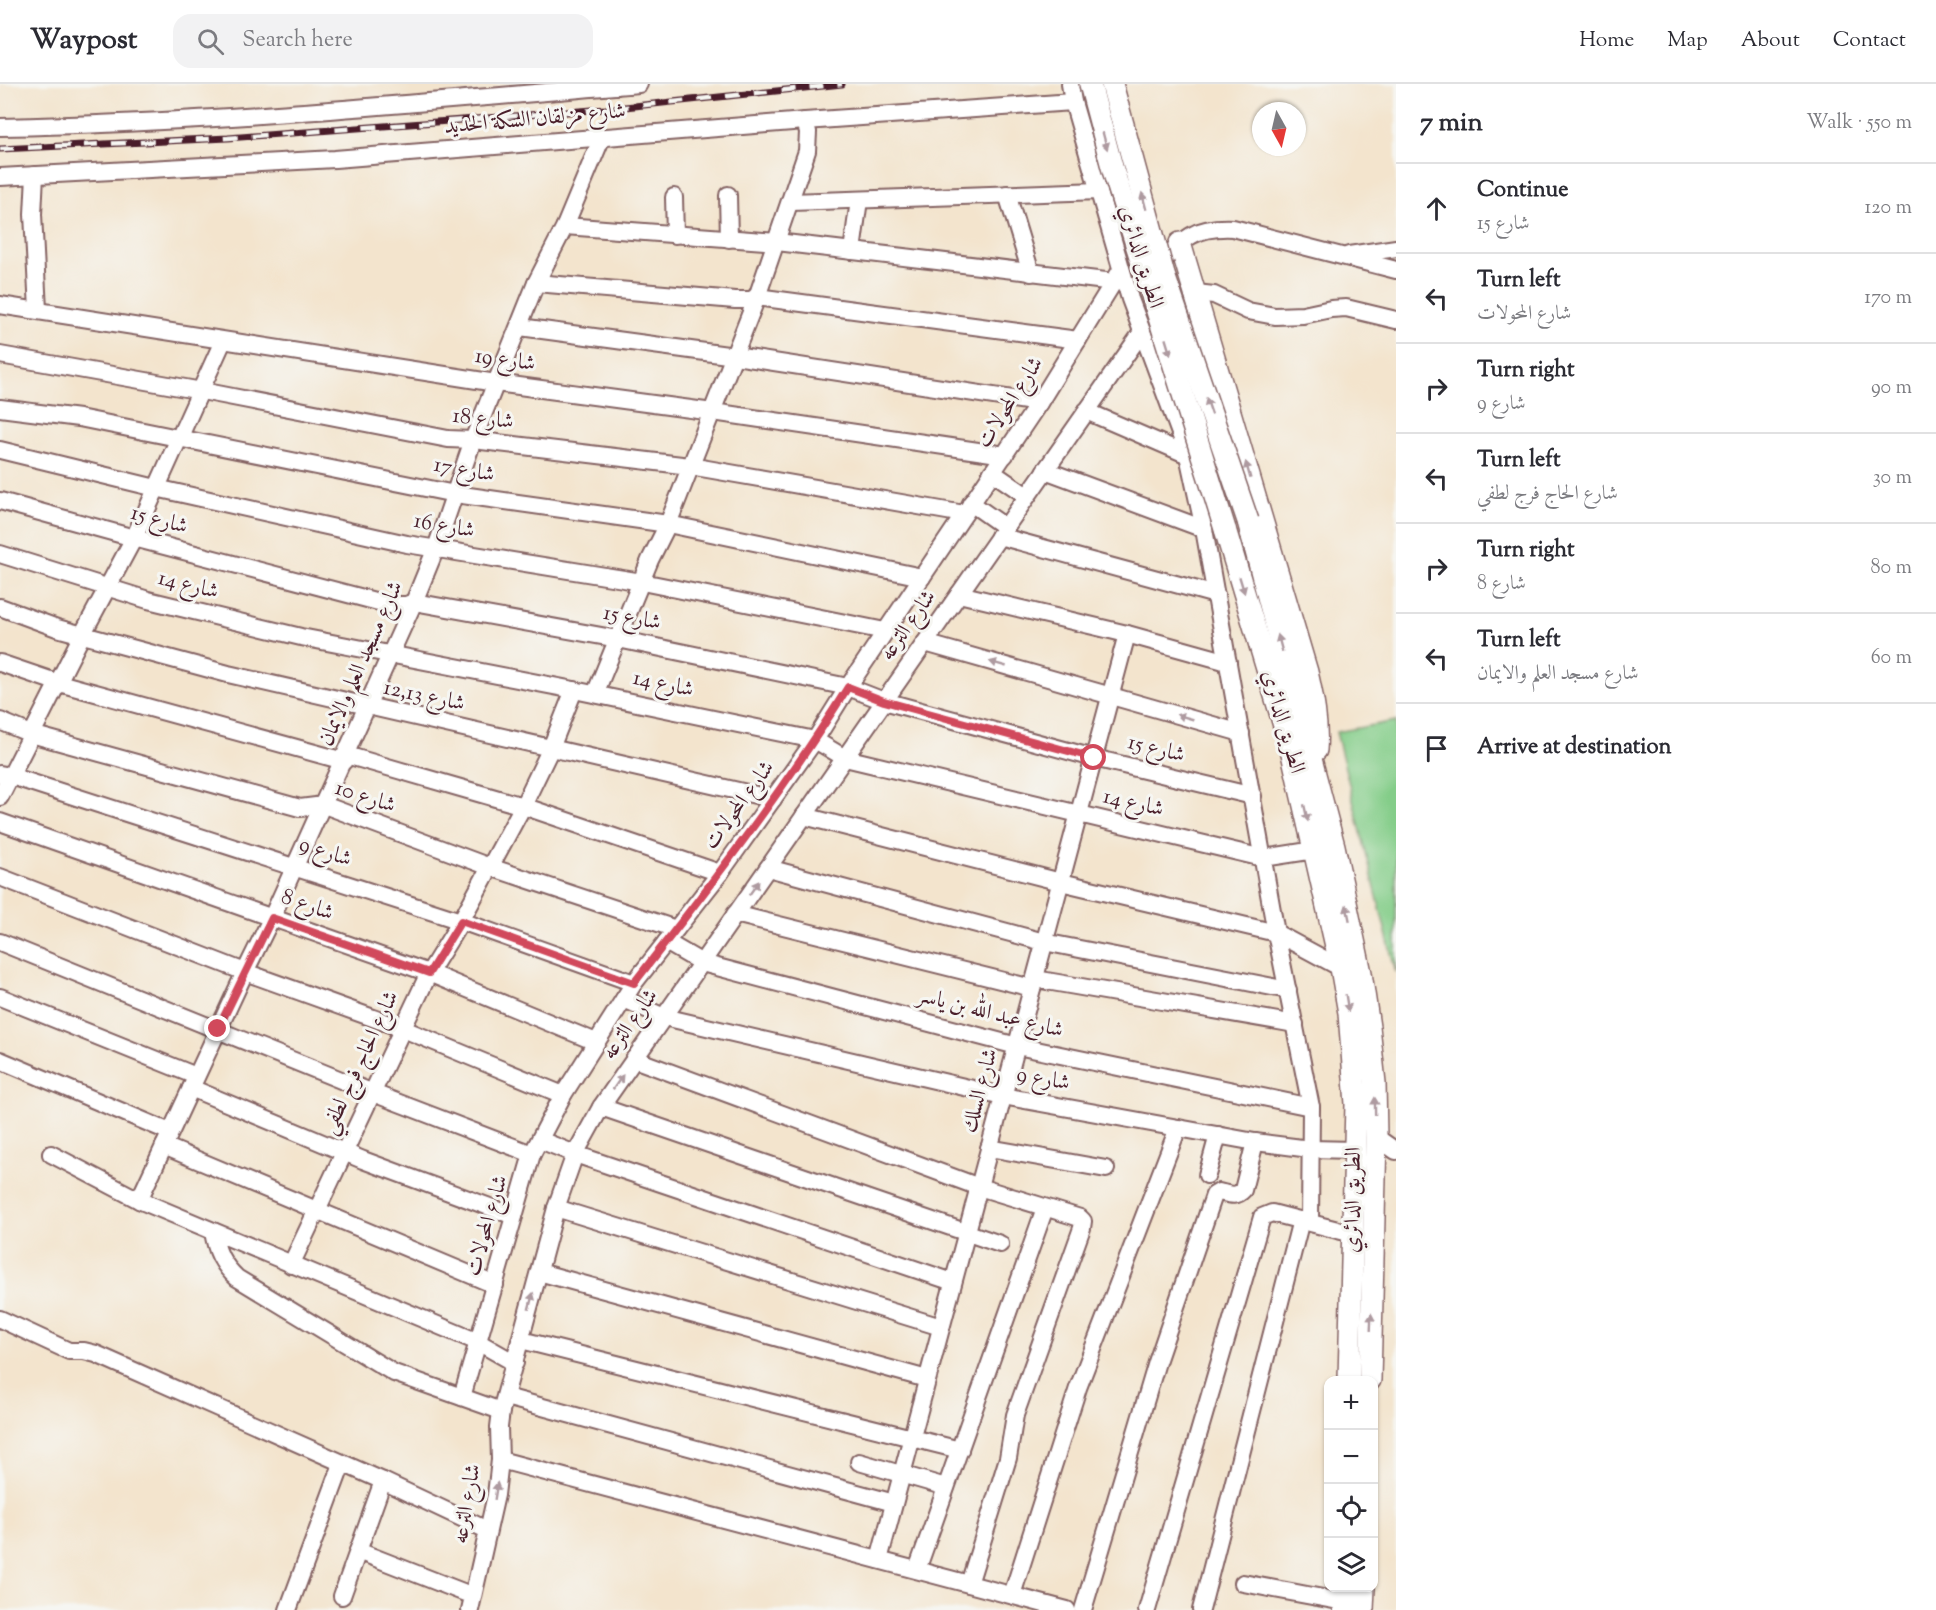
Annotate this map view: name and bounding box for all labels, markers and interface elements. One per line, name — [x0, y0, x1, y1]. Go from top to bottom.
search box — [173, 14, 593, 68]
text: Waypost — [30, 21, 137, 61]
icon: search — [194, 25, 227, 58]
text: Search here — [242, 25, 353, 57]
text: Home — [1579, 26, 1634, 56]
text: Map — [1667, 26, 1708, 56]
text: About — [1741, 26, 1800, 56]
text: Contact — [1833, 26, 1906, 56]
street label: شارع مزلقان السكة الحديد — [443, 96, 627, 144]
north arrow — [1252, 102, 1306, 156]
text: 7 min — [1420, 105, 1483, 142]
text: Walk · 550 m — [1806, 109, 1912, 138]
one-way arrow — [1100, 131, 1110, 150]
text: Continue — [1477, 175, 1568, 207]
one-way arrow — [1139, 191, 1148, 209]
icon: ahead — [1420, 192, 1453, 225]
text: 120 m — [1864, 194, 1912, 223]
street label: الطريق الدائري — [1109, 201, 1171, 313]
text: شارع 15 — [1477, 210, 1530, 239]
text: Turn left — [1477, 265, 1560, 297]
icon: left — [1420, 282, 1453, 315]
text: 170 m — [1864, 284, 1912, 313]
text: شارع المحولات — [1477, 300, 1571, 329]
one-way arrow — [1164, 338, 1174, 356]
street label: شارع 19 — [473, 341, 537, 381]
street label: شارع المحولات — [969, 351, 1053, 455]
text: Turn right — [1477, 355, 1574, 387]
icon: right — [1420, 372, 1453, 405]
text: 90 m — [1871, 374, 1912, 403]
text: شارع 9 — [1477, 390, 1526, 419]
one-way arrow — [1204, 397, 1214, 415]
street label: شارع 18 — [451, 401, 515, 439]
text: Turn left — [1477, 445, 1560, 477]
street label: شارع 17 — [431, 450, 497, 492]
one-way arrow — [1243, 461, 1252, 479]
icon: left — [1420, 462, 1453, 495]
text: 30 m — [1873, 464, 1912, 493]
text: شارع الحاج فرج لطفي — [1477, 480, 1618, 509]
street label: شارع 15 — [127, 498, 191, 544]
street label: شارع 16 — [411, 506, 477, 548]
text: Turn right — [1477, 535, 1574, 567]
icon: right — [1420, 552, 1453, 585]
text: 80 m — [1871, 554, 1912, 583]
street label: شارع 14 — [154, 563, 222, 609]
text: شارع 8 — [1477, 570, 1526, 599]
street label: شارع مسجد العلم والايمان — [311, 576, 416, 753]
one-way arrow — [1238, 576, 1247, 594]
street label: شارع الترعه — [873, 584, 945, 668]
street label: شارع 15 — [601, 598, 663, 640]
text: Turn left — [1477, 625, 1560, 657]
one-way arrow — [1275, 634, 1284, 652]
icon: left — [1420, 642, 1453, 675]
text: 60 m — [1871, 644, 1912, 673]
one-way arrow — [988, 658, 1007, 668]
text: شارع مسجد العلم والايمان — [1477, 660, 1639, 689]
street label: شارع 14 — [630, 663, 696, 707]
street label: الطريق الدائري — [1252, 666, 1312, 778]
street label: شارع 12,13 — [380, 673, 468, 721]
one-way arrow — [1176, 712, 1194, 721]
street label: شارع 15 — [1124, 727, 1188, 773]
icon: arrive — [1420, 732, 1453, 765]
text: Arrive at destination — [1477, 732, 1672, 764]
route start — [1080, 744, 1106, 770]
street label: شارع المحولات — [697, 755, 783, 857]
street label: شارع 10 — [331, 773, 399, 823]
street label: شارع 14 — [1099, 781, 1167, 827]
one-way arrow — [1302, 804, 1311, 823]
street label: شارع 9 — [295, 830, 355, 876]
one-way arrow — [748, 880, 759, 896]
street label: شارع 8 — [276, 882, 338, 930]
one-way arrow — [1343, 904, 1353, 923]
street label: شارع عبد الله بن ياسر — [912, 976, 1067, 1048]
street label: شارع الترعه — [595, 983, 667, 1067]
street label: شارع الحاج فرج لطفي — [314, 986, 412, 1142]
one-way arrow — [1343, 994, 1352, 1013]
route end — [204, 1015, 230, 1041]
street label: شارع السلك — [954, 1045, 1008, 1137]
street label: شارع 9 — [1014, 1060, 1072, 1100]
one-way arrow — [612, 1075, 624, 1091]
one-way arrow — [1370, 1097, 1380, 1116]
street label: الطريق الدائري — [1337, 1147, 1371, 1253]
street label: شارع المحولات — [458, 1172, 518, 1280]
one-way arrow — [527, 1292, 537, 1310]
one-way arrow — [1366, 1313, 1376, 1332]
map controls — [1324, 1376, 1378, 1592]
button: + — [1324, 1376, 1378, 1430]
button: − — [1324, 1430, 1378, 1484]
street label: شارع الترعه — [445, 1462, 491, 1546]
one-way arrow — [492, 1482, 501, 1501]
button: locate — [1324, 1484, 1378, 1538]
button: layers — [1324, 1538, 1378, 1592]

